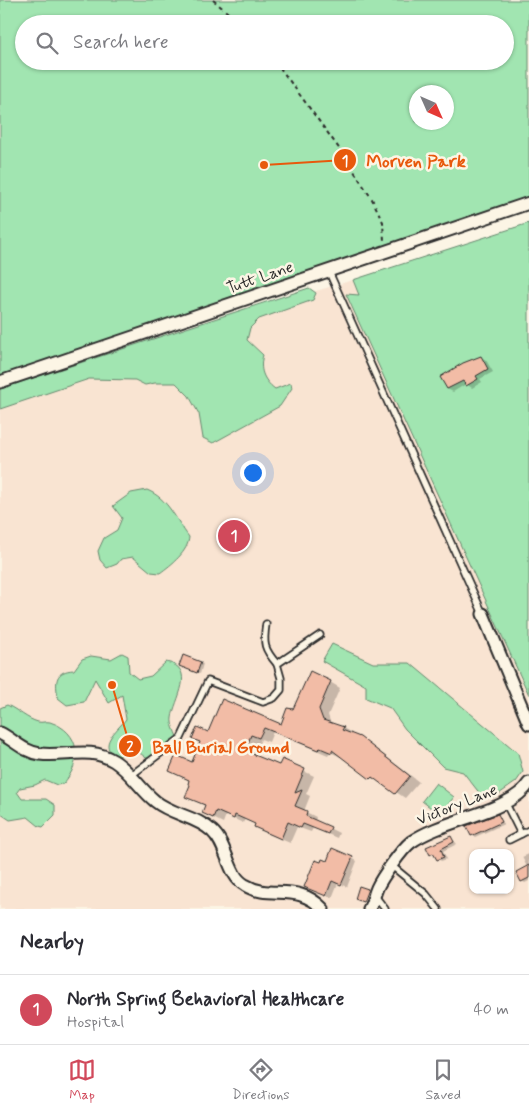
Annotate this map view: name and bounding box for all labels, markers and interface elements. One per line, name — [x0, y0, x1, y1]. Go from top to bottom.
search box — [15, 15, 514, 70]
icon: search — [33, 29, 61, 57]
text: Search here — [73, 30, 169, 55]
north arrow — [409, 85, 454, 130]
callout: Morven Park — [332, 144, 474, 177]
text: Morven Park — [366, 150, 466, 174]
text: 1 — [342, 152, 348, 172]
street label: Tutt Lane — [224, 257, 296, 299]
your location — [240, 460, 266, 486]
pin: 1 — [218, 517, 250, 555]
callout: Ball Burial Ground — [117, 730, 300, 763]
text: Ball Burial Ground — [152, 736, 290, 760]
text: 2 — [126, 738, 134, 758]
street label: Victory Lane — [414, 779, 500, 831]
map controls — [469, 849, 514, 894]
button: locate — [469, 849, 514, 894]
text: Nearby — [20, 928, 84, 956]
text: North Spring Behavioral Healthcare — [67, 987, 344, 1012]
text: 1 — [32, 999, 40, 1020]
text: 40 m — [473, 999, 509, 1020]
text: Hospital — [67, 1012, 124, 1033]
tab: Map — [68, 1056, 96, 1104]
tab: Directions — [232, 1056, 290, 1104]
tab: Saved — [426, 1056, 461, 1104]

